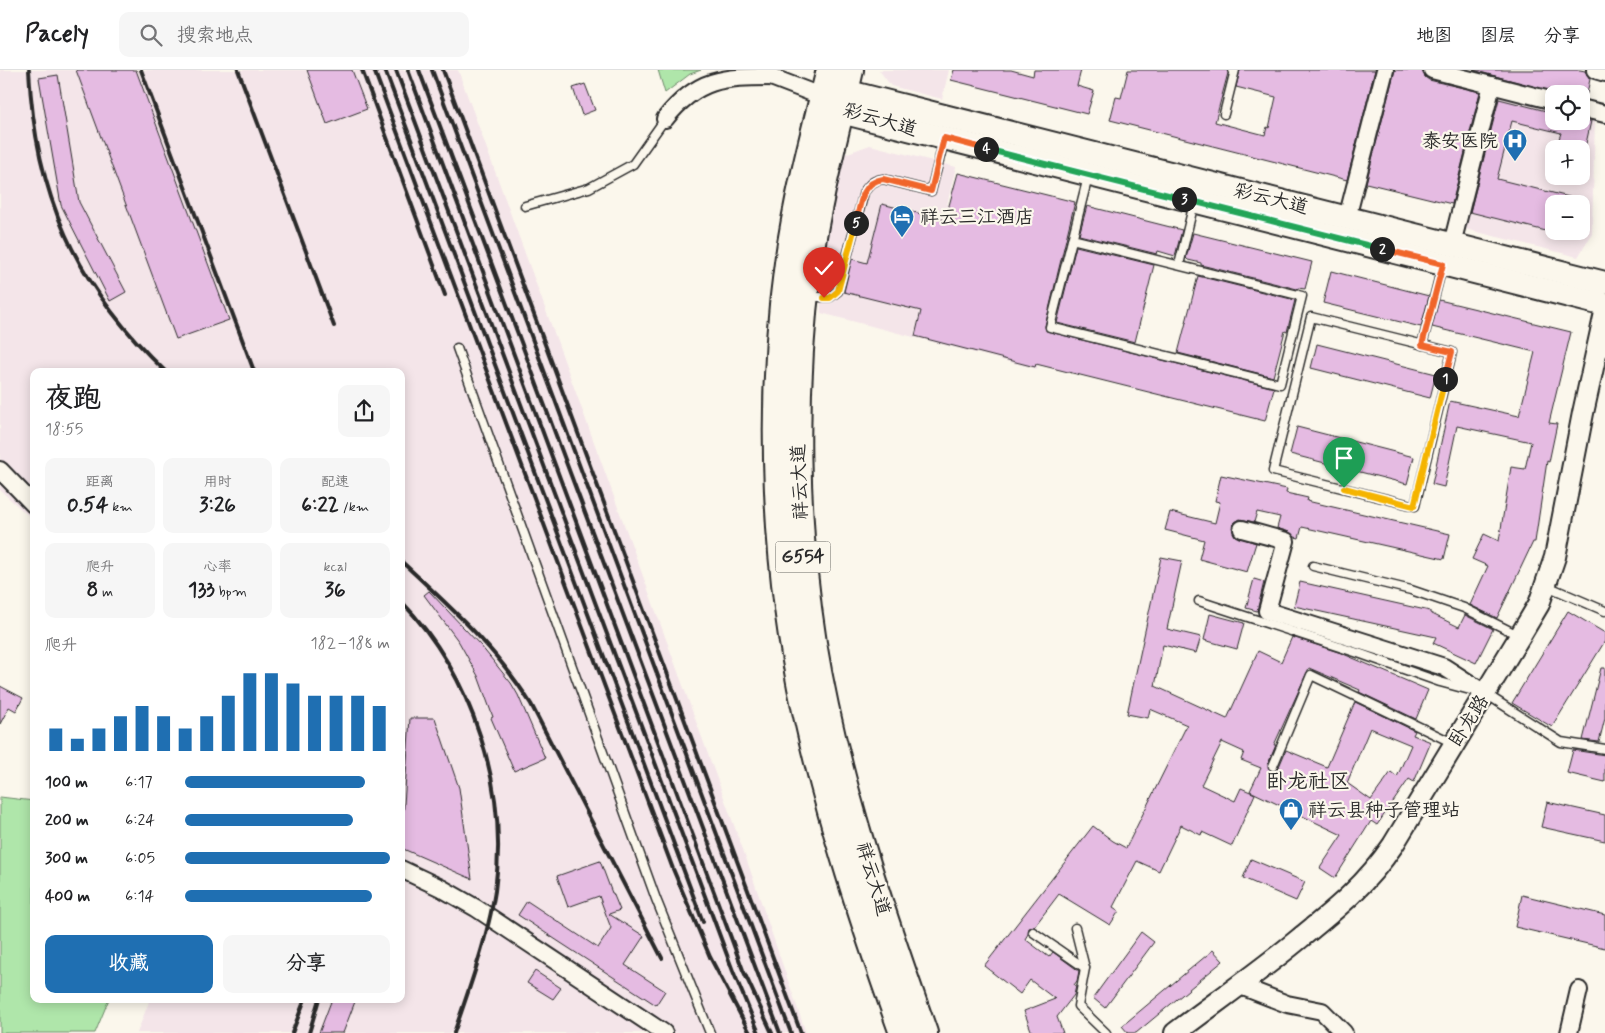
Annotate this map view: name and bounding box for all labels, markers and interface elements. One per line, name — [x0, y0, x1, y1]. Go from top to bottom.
search box — [119, 12, 469, 57]
text: Pacely — [25, 19, 89, 50]
icon: search — [137, 21, 165, 49]
text: 搜索地点 — [177, 23, 253, 48]
text: 地图 — [1416, 24, 1452, 48]
text: 图层 — [1480, 24, 1516, 48]
text: 分享 — [1544, 24, 1580, 48]
map controls — [1545, 85, 1590, 240]
button: locate — [1545, 85, 1590, 130]
street label: 彩云大道 — [840, 98, 920, 142]
hospital icon: 泰安医院 — [1502, 128, 1528, 162]
place label: 泰安医院 — [1422, 129, 1498, 154]
pin: 4 — [974, 136, 998, 162]
text: 4 — [982, 140, 991, 158]
button: + — [1545, 140, 1590, 185]
street label: 彩云大道 — [1231, 178, 1311, 220]
pin: 3 — [1172, 186, 1196, 212]
text: 3 — [1181, 190, 1188, 208]
button: − — [1545, 195, 1590, 240]
hotel icon: 祥云三江酒店 — [889, 204, 915, 238]
place label: 祥云三江酒店 — [920, 205, 1034, 230]
pin: 5 — [844, 210, 868, 236]
text: 5 — [852, 214, 861, 232]
pin: 2 — [1370, 236, 1394, 262]
text: 2 — [1379, 240, 1386, 258]
pin — [803, 247, 845, 298]
icon: check — [810, 254, 838, 282]
pin: 1 — [1432, 366, 1458, 392]
text: 1 — [1442, 370, 1449, 388]
text: 夜跑 — [45, 381, 101, 418]
button: share — [338, 385, 390, 437]
text: 18:55 — [45, 419, 83, 440]
pin — [1323, 437, 1365, 488]
street label: 祥云大道 — [786, 444, 814, 520]
icon: arrive — [1330, 444, 1358, 472]
text: 距离 — [86, 473, 114, 491]
text: 用时 — [203, 473, 231, 491]
text: 配速 — [321, 473, 349, 491]
text: 0.54 — [67, 491, 108, 519]
text: 3:26 — [199, 491, 236, 519]
text: 6:22 — [301, 491, 339, 519]
text: km — [108, 498, 133, 516]
text: /km — [339, 498, 369, 516]
road number: G554 — [776, 542, 830, 572]
text: 爬升 — [86, 558, 114, 576]
text: 心率 — [203, 558, 231, 576]
text: kcal — [323, 558, 347, 576]
text: 8 — [86, 576, 98, 604]
text: 133 — [188, 576, 215, 604]
text: 36 — [325, 576, 346, 604]
text: m — [98, 583, 113, 601]
text: bpm — [215, 583, 247, 601]
text: 182–188 m — [311, 633, 390, 654]
text: 爬升 — [45, 635, 77, 656]
street label: 卧龙路 — [1443, 690, 1495, 752]
district label: 卧龙社区 — [1266, 768, 1350, 796]
text: 100 m — [45, 772, 88, 793]
text: 6:17 — [125, 772, 153, 793]
shop icon: 祥云县种子管理站 — [1278, 797, 1304, 831]
place label: 祥云县种子管理站 — [1308, 798, 1460, 823]
text: 200 m — [45, 810, 89, 831]
text: 6:24 — [125, 810, 155, 831]
street label: 祥云大道 — [850, 839, 896, 919]
text: 300 m — [45, 848, 88, 869]
text: 6:05 — [125, 848, 155, 869]
text: 400 m — [45, 886, 90, 907]
text: 6:14 — [125, 886, 154, 907]
button: 收藏 — [45, 935, 213, 993]
button: 分享 — [223, 935, 390, 993]

